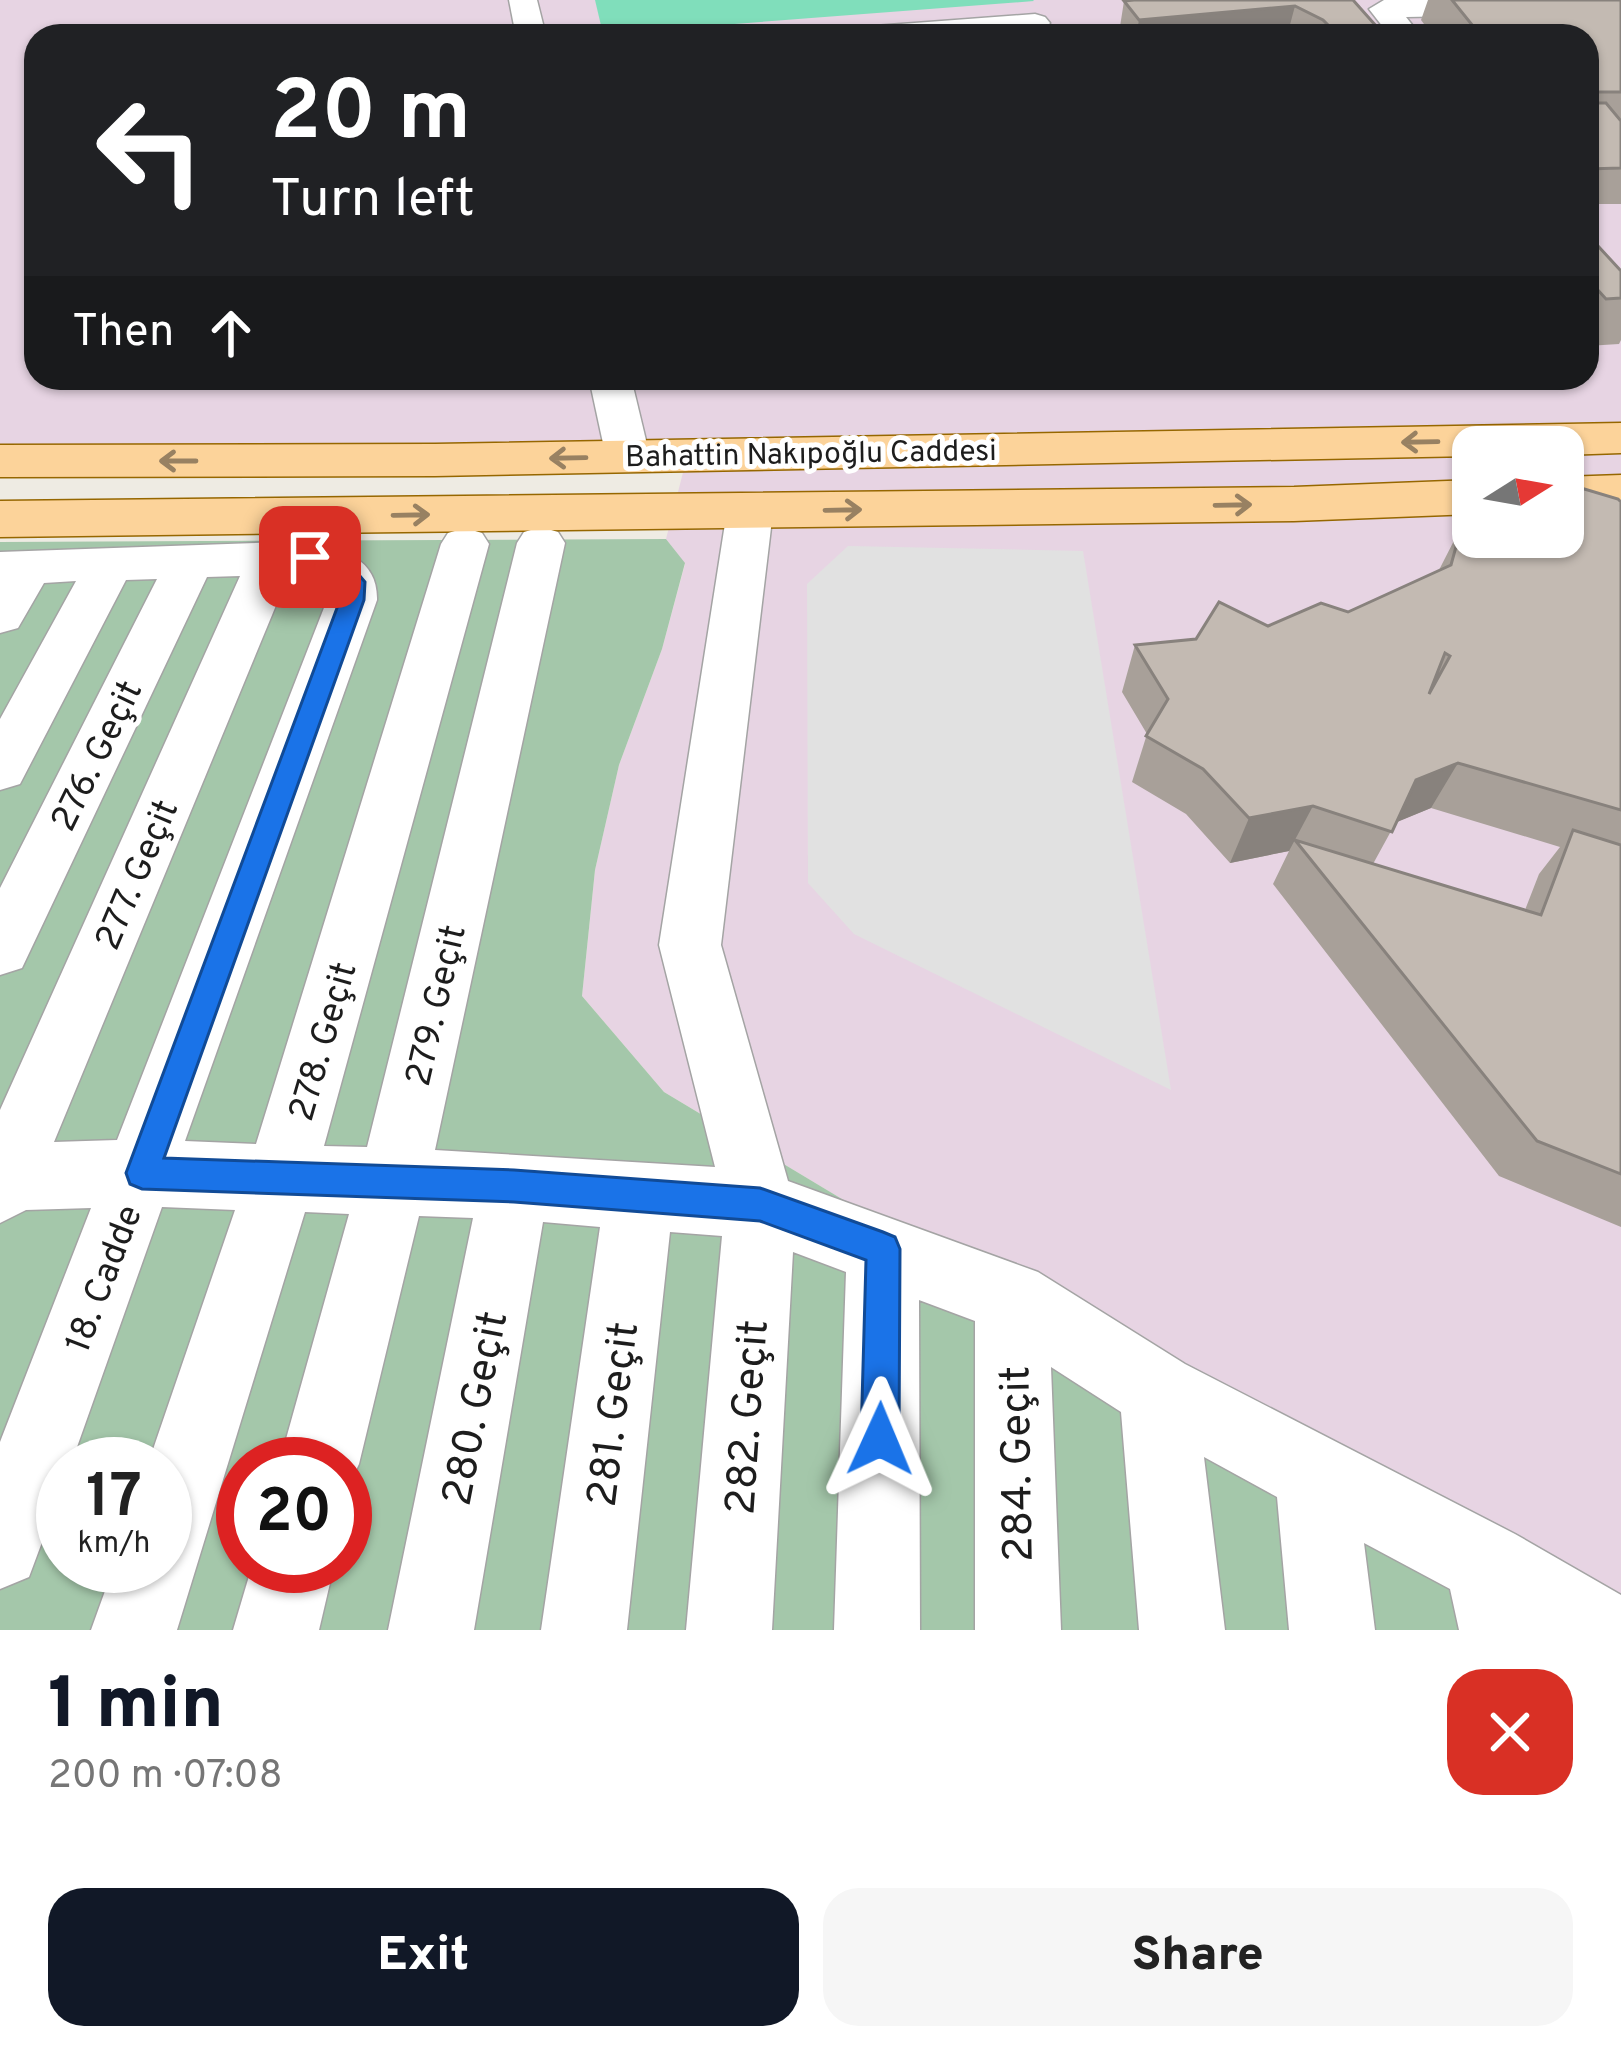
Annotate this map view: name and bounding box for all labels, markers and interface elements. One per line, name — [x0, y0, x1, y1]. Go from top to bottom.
text: 20 m — [270, 63, 471, 169]
icon: left — [72, 72, 228, 228]
text: Turn left — [270, 167, 475, 236]
icon: ahead — [198, 300, 264, 366]
text: Then — [72, 305, 174, 362]
north arrow — [1452, 426, 1584, 558]
map controls — [1452, 426, 1584, 558]
one-way arrow — [1401, 431, 1440, 453]
street label: Bahattin Nakıpoğlu Caddesi — [625, 434, 997, 477]
one-way arrow — [549, 446, 588, 469]
one-way arrow — [159, 450, 198, 472]
one-way arrow — [1213, 494, 1252, 516]
one-way arrow — [823, 499, 862, 521]
one-way arrow — [391, 503, 430, 526]
pin — [259, 506, 361, 608]
icon: arrive — [277, 524, 343, 590]
street label: 276. Geçit — [42, 674, 155, 840]
street label: 277. Geçit — [86, 793, 191, 958]
street label: 279. Geçit — [397, 921, 479, 1091]
street label: 278. Geçit — [280, 957, 369, 1127]
street label: 18. Cadde — [57, 1199, 155, 1360]
street label: 280. Geçit — [433, 1307, 522, 1511]
street label: 282. Geçit — [716, 1318, 783, 1517]
street label: 281. Geçit — [578, 1319, 653, 1510]
street label: 284. Geçit — [991, 1365, 1048, 1563]
position arrow — [817, 1376, 943, 1502]
speed limit sign: 20 — [216, 1437, 372, 1593]
text: 17 — [86, 1462, 142, 1538]
text: km/h — [78, 1526, 150, 1563]
text: 1 min — [48, 1662, 224, 1754]
button: close — [1447, 1669, 1573, 1795]
text: 200 m · 07:08 — [48, 1753, 282, 1802]
button: Exit — [48, 1888, 799, 2026]
button: Share — [823, 1888, 1573, 2026]

